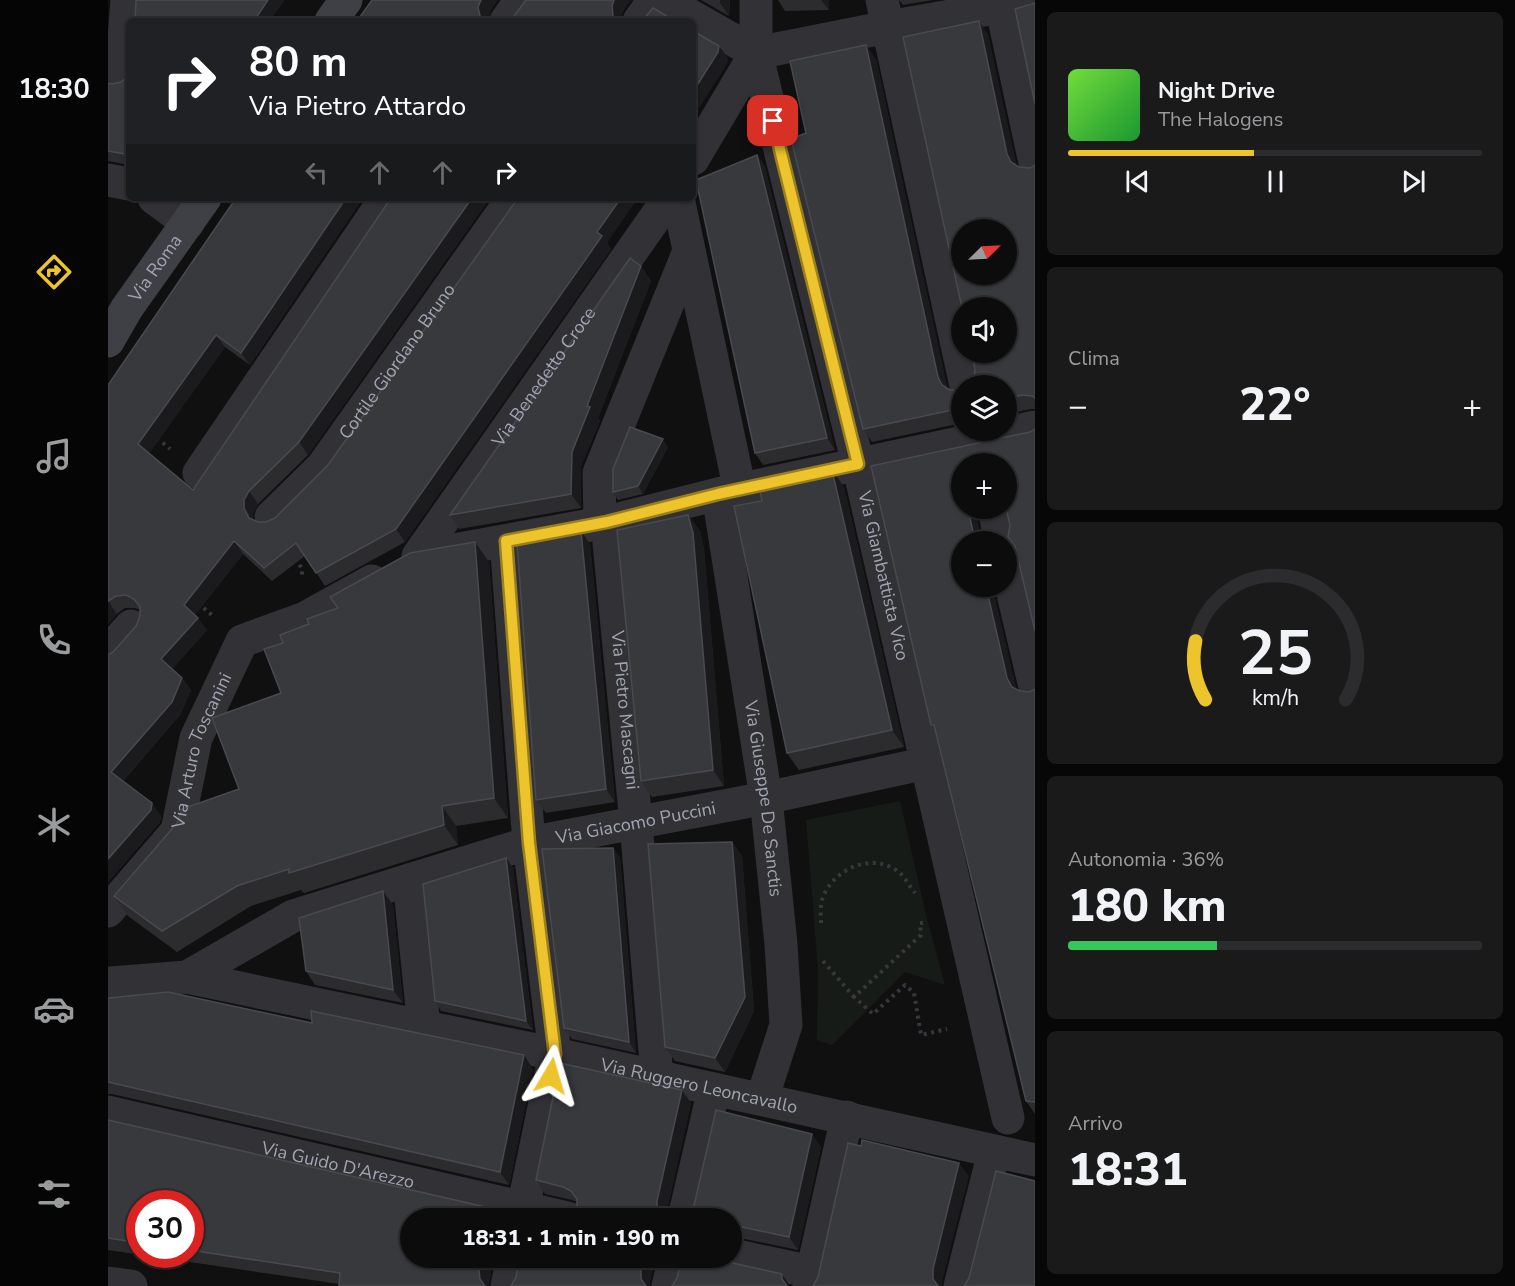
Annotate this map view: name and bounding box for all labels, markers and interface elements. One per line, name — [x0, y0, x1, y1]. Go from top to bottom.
text: 80 m — [249, 34, 348, 91]
icon: right — [150, 42, 228, 120]
text: 18:30 — [18, 71, 90, 108]
text: Night Drive — [1158, 76, 1275, 106]
text: Via Pietro Attardo — [249, 88, 466, 125]
pin — [747, 95, 798, 146]
icon: arrive — [756, 104, 789, 137]
text: The Halogens — [1158, 106, 1283, 133]
icon: left — [300, 156, 333, 189]
icon: ahead — [363, 156, 396, 189]
icon: ahead — [426, 156, 459, 189]
icon: right — [489, 156, 522, 189]
icon: previous — [1121, 165, 1154, 198]
icon: pause — [1259, 165, 1292, 198]
icon: next — [1397, 165, 1430, 198]
north arrow — [951, 219, 1017, 285]
map controls — [951, 219, 1017, 597]
street label: Via Roma — [122, 229, 188, 308]
icon: directions — [33, 251, 75, 293]
street label: Cortile Giordano Bruno — [333, 279, 461, 444]
button: sound — [951, 297, 1017, 363]
street label: Via Benedetto Croce — [486, 302, 601, 452]
text: Clima — [1068, 345, 1120, 372]
button: layers — [951, 375, 1017, 441]
text: 22° — [1239, 375, 1311, 436]
text: − — [1068, 384, 1088, 429]
text: + — [1462, 384, 1482, 429]
icon: music — [33, 435, 75, 477]
button: + — [951, 453, 1017, 519]
street label: Via Giambattista Vico — [852, 487, 915, 663]
button: − — [951, 531, 1017, 597]
text: 25 — [1238, 611, 1312, 696]
icon: phone — [33, 619, 75, 661]
street label: Via Pietro Mascagni — [605, 629, 645, 791]
street label: Via Arturo Toscanini — [166, 669, 237, 832]
text: km/h — [1251, 683, 1299, 713]
street label: Via Giuseppe De Sanctis — [739, 698, 788, 898]
street label: Via Giacomo Puccini — [553, 796, 718, 850]
icon: climate — [33, 804, 75, 846]
text: Autonomia · 36% — [1068, 846, 1224, 873]
text: 180 km — [1068, 876, 1227, 937]
icon: car — [33, 988, 75, 1030]
position arrow — [519, 1044, 583, 1108]
street label: Via Ruggero Leoncavallo — [597, 1052, 800, 1119]
text: Arrivo — [1068, 1110, 1123, 1137]
street label: Via Guido D'Arezzo — [258, 1136, 417, 1194]
text: 18:31 — [1068, 1140, 1188, 1201]
icon: filters — [33, 1173, 75, 1215]
speed limit sign: 30 — [126, 1190, 204, 1268]
text: 18:31 · 1 min · 190 m — [462, 1223, 680, 1253]

